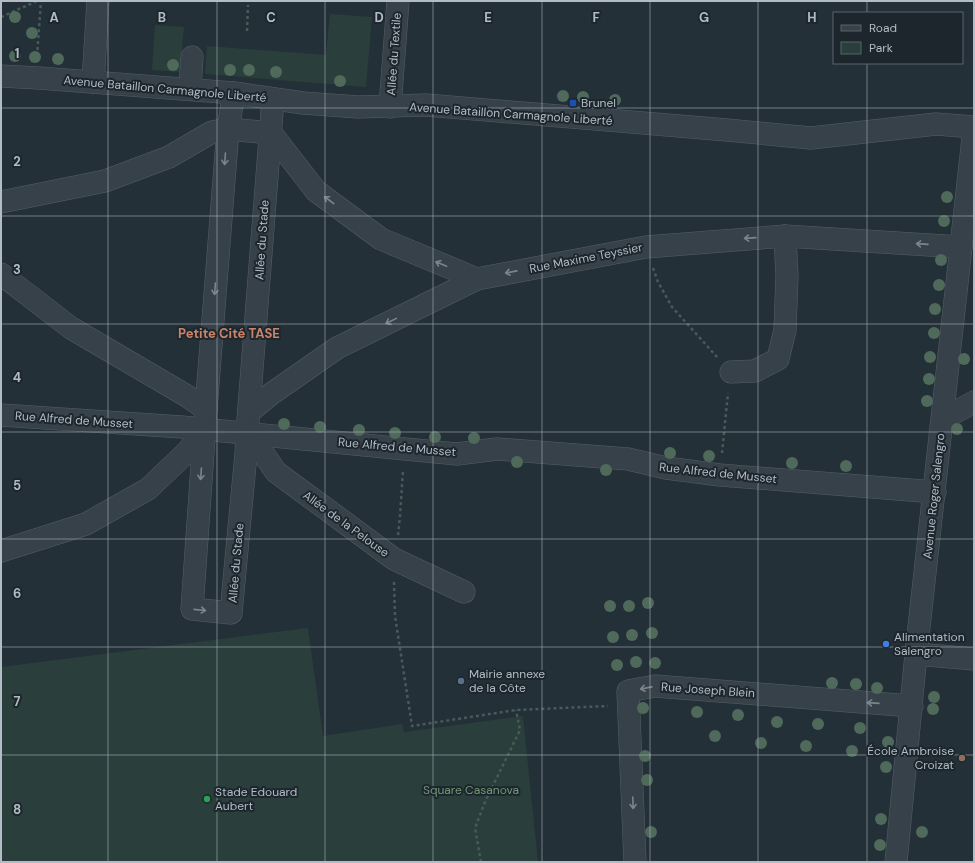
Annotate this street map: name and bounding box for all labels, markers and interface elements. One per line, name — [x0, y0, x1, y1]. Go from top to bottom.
text: A — [49, 9, 59, 26]
text: B — [158, 9, 166, 26]
text: C — [266, 9, 276, 26]
text: D — [374, 9, 384, 26]
text: E — [484, 9, 492, 26]
text: F — [592, 9, 600, 26]
text: G — [699, 9, 709, 26]
text: H — [807, 9, 817, 26]
street label: Allée du Textile — [383, 12, 405, 96]
legend — [833, 12, 963, 64]
text: Road — [869, 20, 897, 36]
text: Park — [869, 40, 893, 56]
text: 1 — [15, 45, 19, 62]
street label: Avenue Bataillon Carmagnole Liberté — [63, 72, 267, 106]
place label: Brunel — [581, 95, 616, 111]
marker: Brunel — [568, 98, 578, 108]
street label: Avenue Bataillon Carmagnole Liberté — [409, 99, 613, 129]
one-way arrow — [222, 152, 229, 165]
text: 2 — [13, 153, 21, 170]
one-way arrow — [324, 196, 335, 204]
street label: Allée du Stade — [251, 199, 273, 281]
one-way arrow — [744, 235, 757, 242]
street label: Rue Maxime Teyssier — [528, 239, 644, 277]
one-way arrow — [916, 241, 929, 248]
one-way arrow — [435, 260, 447, 267]
text: 3 — [13, 261, 21, 278]
one-way arrow — [505, 269, 518, 277]
one-way arrow — [212, 282, 219, 295]
one-way arrow — [386, 317, 398, 325]
district label: Petite Cité TASE — [178, 325, 280, 342]
text: 4 — [13, 369, 21, 386]
street label: Rue Alfred de Musset — [14, 408, 134, 432]
street label: Avenue Roger Salengro — [919, 432, 949, 560]
street label: Rue Alfred de Musset — [337, 434, 457, 460]
street label: Rue Alfred de Musset — [658, 459, 778, 487]
one-way arrow — [198, 467, 205, 480]
text: 5 — [13, 477, 21, 494]
street label: Allée de la Pelouse — [300, 487, 393, 561]
street label: Allée du Stade — [225, 522, 247, 604]
text: 6 — [13, 585, 21, 602]
one-way arrow — [193, 607, 206, 614]
place label: Alimentation Salengro — [894, 629, 965, 659]
marker: Alimentation Salengro — [881, 639, 891, 649]
place label: Mairie annexe de la Côte — [469, 666, 545, 696]
marker: Mairie annexe de la Côte — [456, 676, 466, 686]
street label: Rue Joseph Blein — [661, 679, 756, 701]
one-way arrow — [640, 684, 653, 692]
text: 7 — [14, 693, 21, 710]
one-way arrow — [867, 700, 880, 707]
place label: École Ambroise Croizat — [867, 743, 954, 773]
marker: École Ambroise Croizat — [957, 753, 967, 763]
park label: Square Casanova — [423, 782, 519, 798]
place label: Stade Edouard Aubert — [215, 784, 297, 814]
marker: Stade Edouard Aubert — [202, 794, 212, 804]
one-way arrow — [629, 796, 637, 809]
text: 8 — [13, 801, 21, 818]

